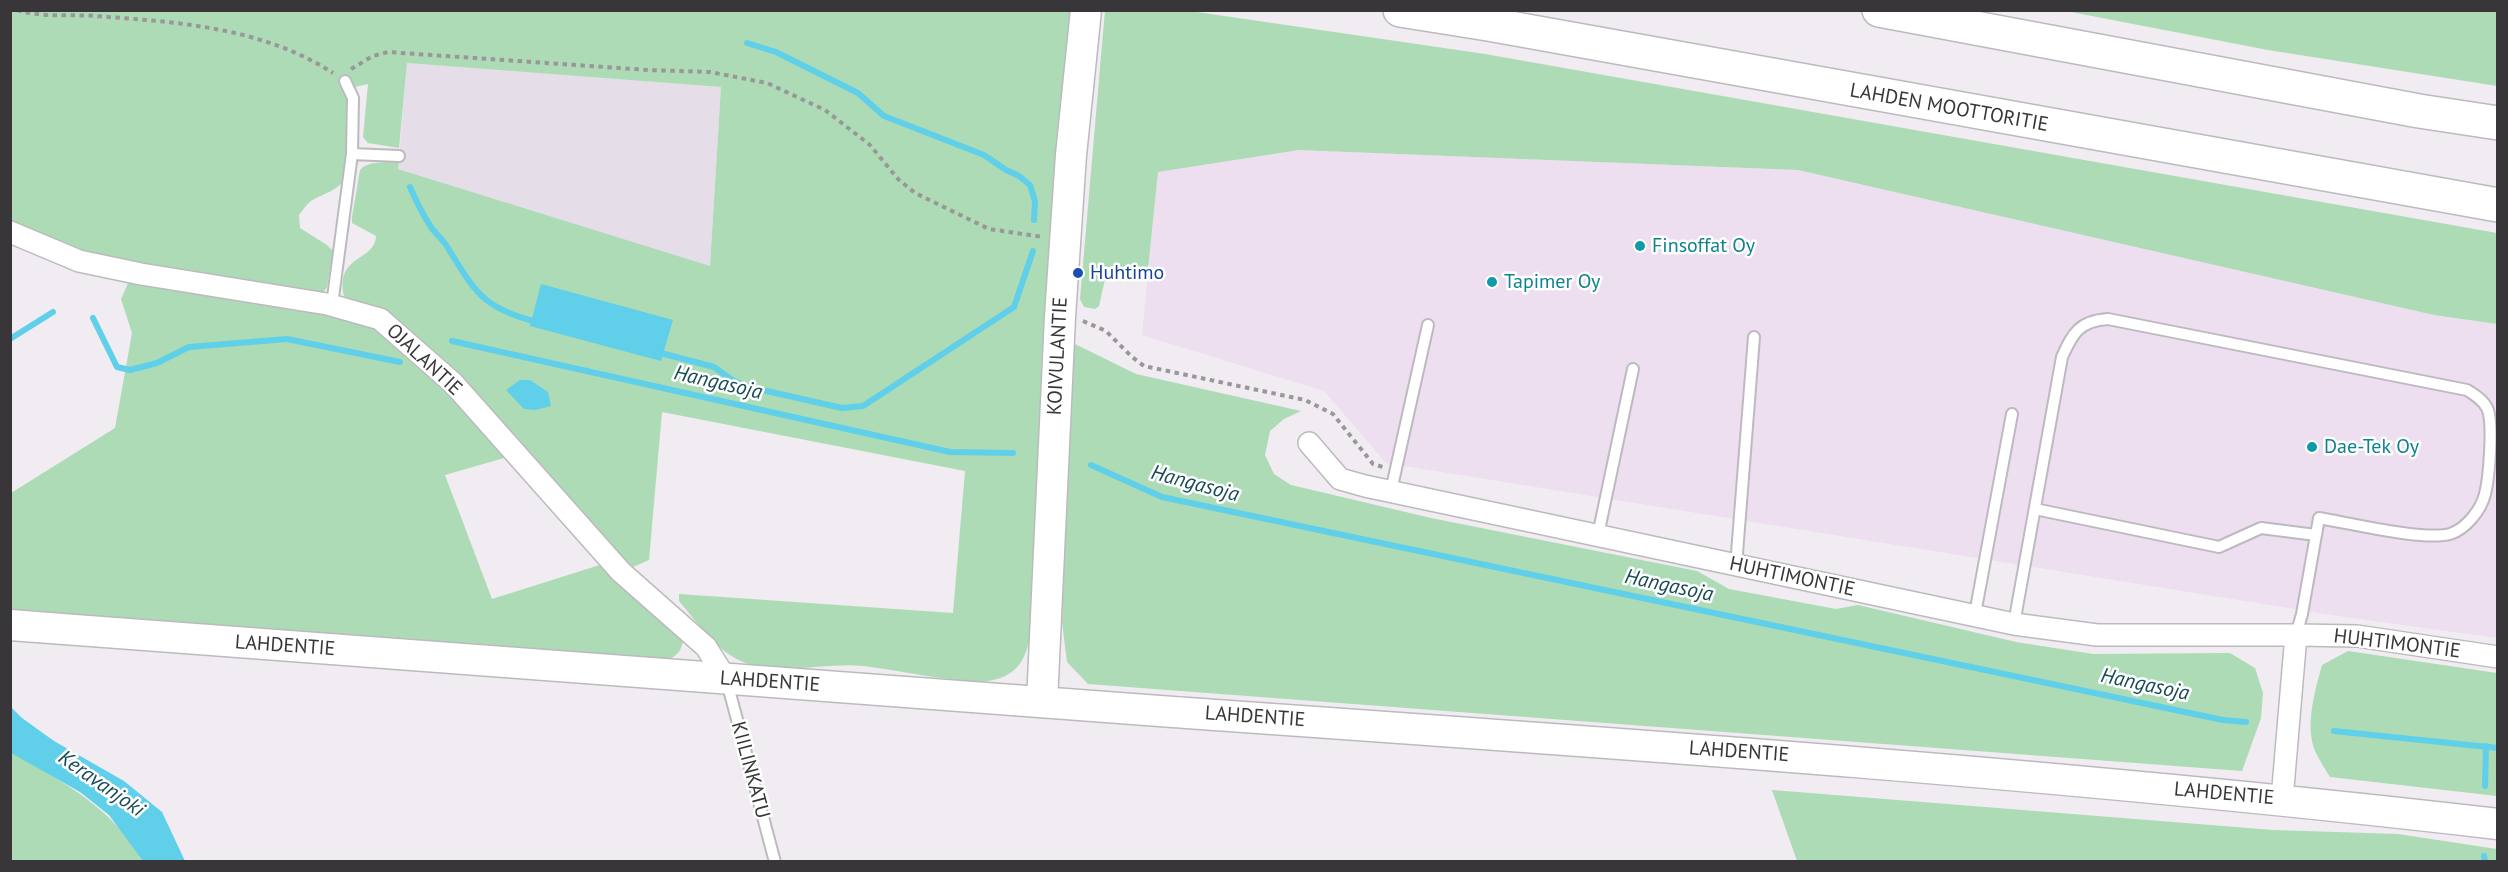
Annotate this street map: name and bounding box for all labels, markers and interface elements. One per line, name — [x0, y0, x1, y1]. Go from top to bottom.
street label: LAHDEN MOOTTORITIE — [1848, 79, 2050, 137]
place label: Finsoffat Oy — [1652, 234, 1755, 258]
marker: Finsoffat Oy — [1633, 239, 1647, 253]
place label: Huhtimo — [1090, 261, 1164, 285]
marker: Huhtimo — [1071, 266, 1085, 280]
place label: Tapimer Oy — [1504, 270, 1600, 294]
marker: Tapimer Oy — [1485, 275, 1499, 289]
street label: KOIVULANTIE — [1043, 296, 1073, 416]
street label: OJALANTIE — [381, 319, 467, 401]
water label: Hangasoja — [671, 361, 765, 405]
place label: Dae-Tek Oy — [2324, 435, 2419, 459]
marker: Dae-Tek Oy — [2305, 440, 2319, 454]
water label: Hangasoja — [1148, 460, 1242, 508]
street label: HUHTIMONTIE — [1727, 552, 1857, 602]
water label: Hangasoja — [1623, 564, 1715, 608]
street label: HUHTIMONTIE — [2332, 624, 2462, 664]
street label: LAHDENTIE — [234, 631, 336, 661]
water label: Hangasoja — [2099, 663, 2191, 707]
street label: LAHDENTIE — [719, 667, 821, 697]
street label: LAHDENTIE — [1204, 702, 1306, 732]
street label: KIILINKATU — [726, 719, 774, 821]
street label: LAHDENTIE — [1688, 737, 1790, 767]
water label: Keravanjoki — [53, 745, 149, 823]
street label: LAHDENTIE — [2173, 778, 2275, 810]

